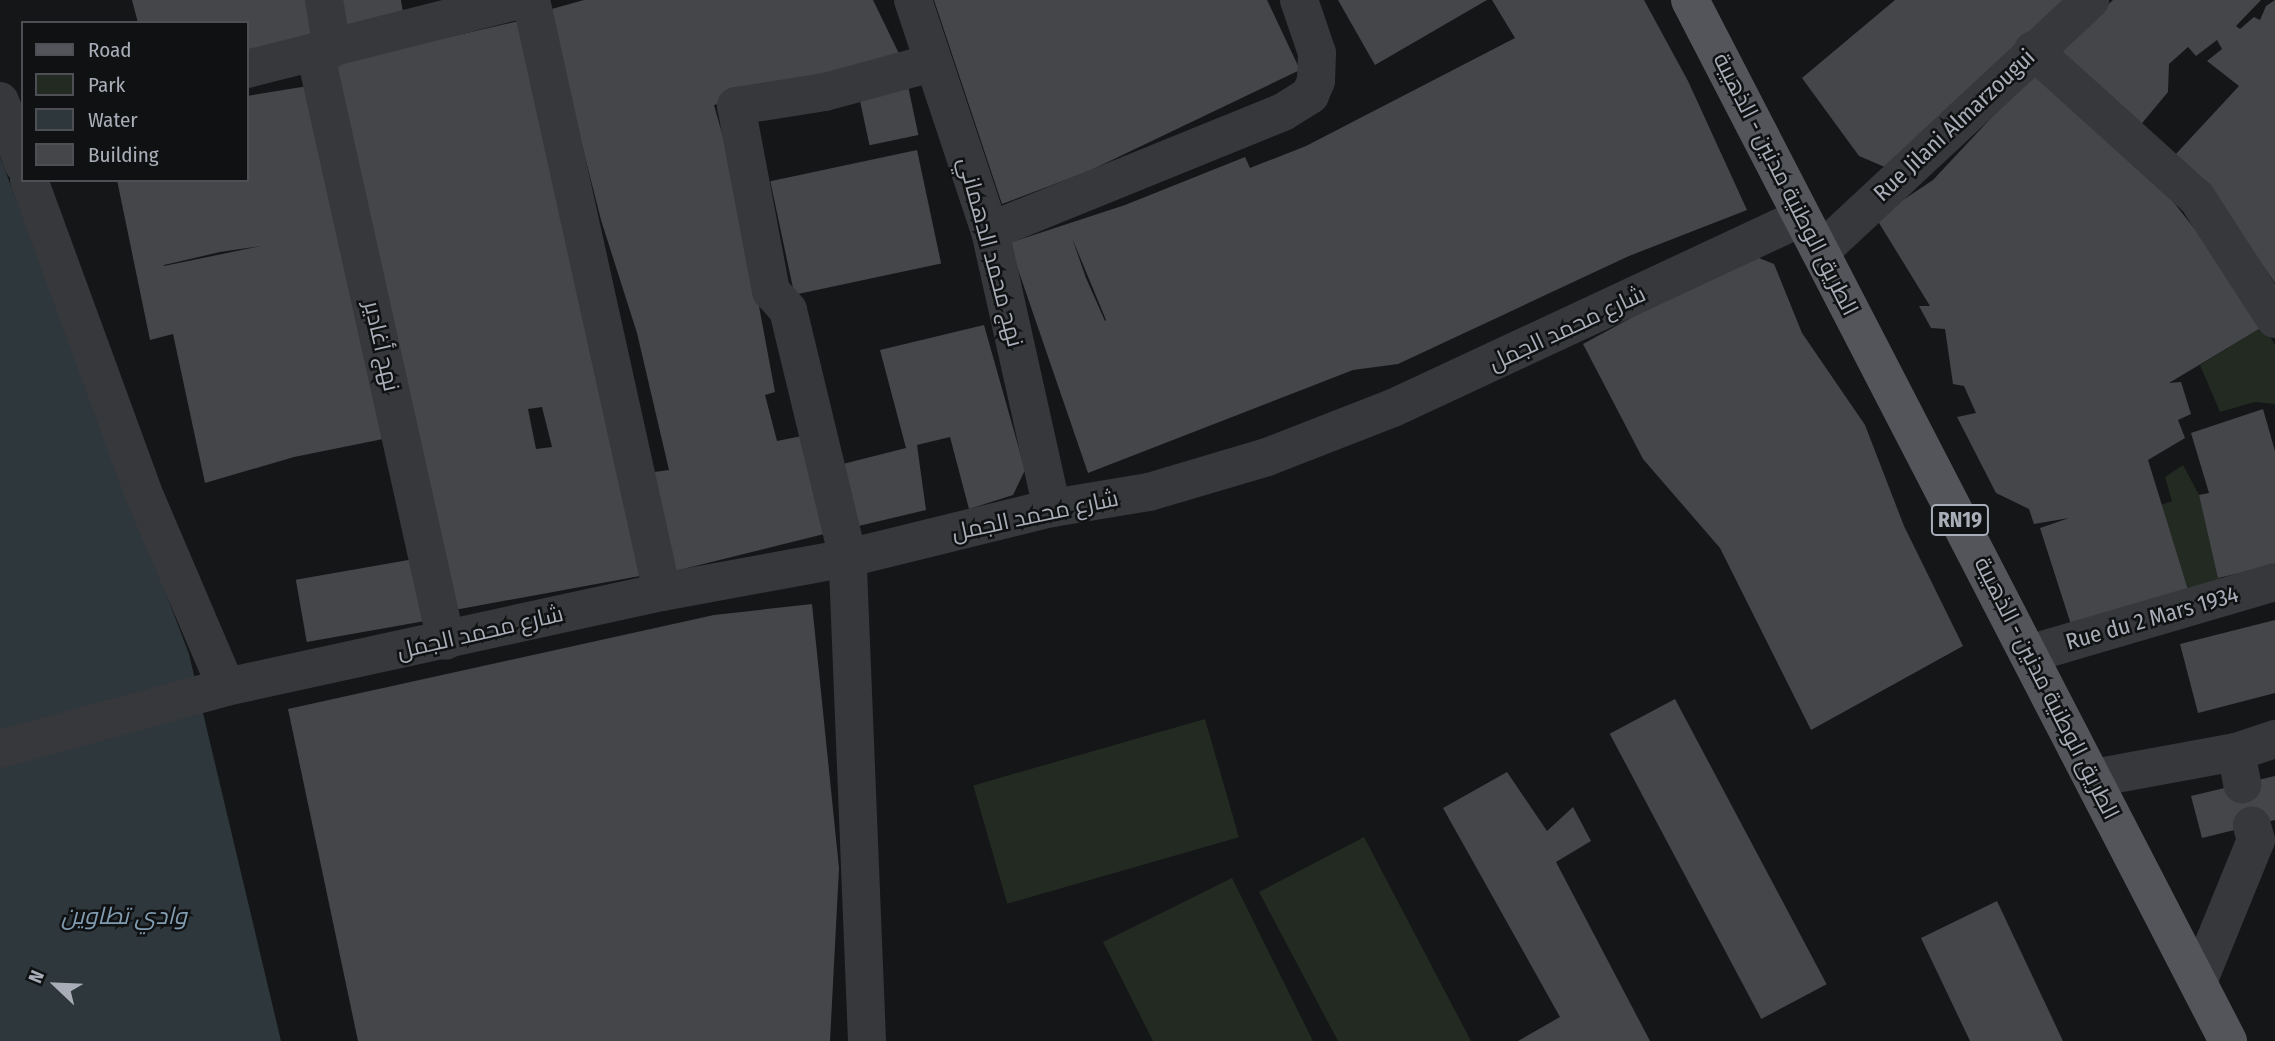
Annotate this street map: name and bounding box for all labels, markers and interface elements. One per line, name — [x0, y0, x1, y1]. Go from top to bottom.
legend — [21, 21, 248, 182]
text: Road — [88, 37, 132, 63]
street label: Rue Jilani Almarzougui — [1868, 43, 2040, 207]
street label: الطريق الوطنية مدنين - الذهيبة — [1708, 48, 1864, 320]
text: Park — [88, 72, 125, 98]
text: Water — [88, 107, 138, 133]
text: Building — [88, 142, 159, 168]
street label: نهج محمد الدهماني — [952, 154, 1030, 350]
street label: شارع محمد الجمل — [1484, 280, 1650, 376]
street label: نهج أغادير — [358, 298, 406, 394]
street label: شارع محمد الجمل — [949, 484, 1121, 546]
road number: RN19 — [1930, 503, 1990, 538]
street label: الطريق الوطنية مدنين - الذهيبة — [1969, 552, 2125, 824]
street label: Rue du 2 Mars 1934 — [2063, 580, 2241, 656]
street label: شارع محمد الجمل — [394, 599, 566, 665]
water label: وادي تطاوين — [61, 903, 187, 931]
north arrow — [21, 950, 91, 1020]
text: N — [23, 967, 49, 986]

